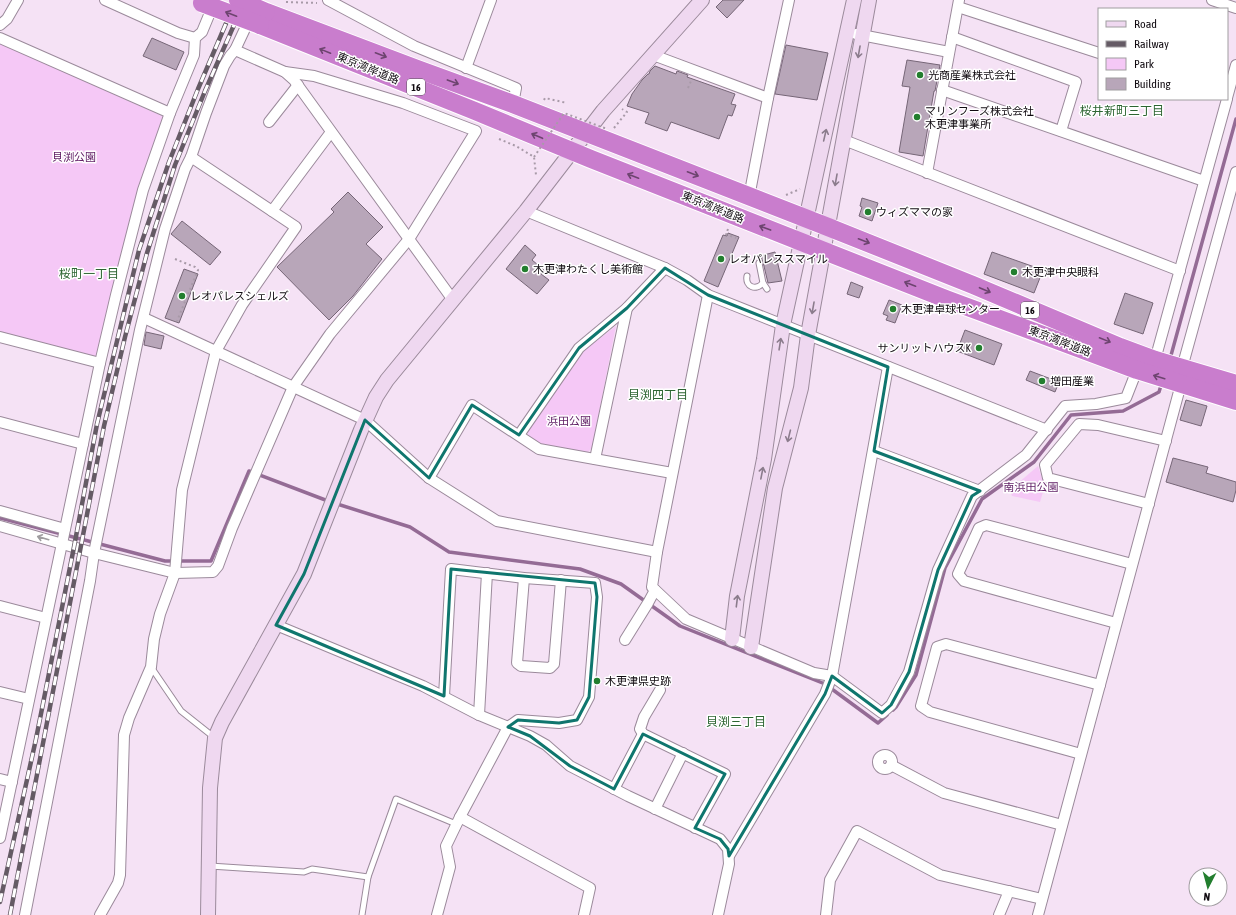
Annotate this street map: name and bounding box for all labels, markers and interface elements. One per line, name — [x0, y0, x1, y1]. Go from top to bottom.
legend — [1098, 8, 1228, 100]
one-way arrow — [225, 9, 237, 17]
text: Road — [1134, 17, 1157, 31]
text: Railway — [1134, 37, 1169, 51]
one-way arrow — [855, 45, 863, 58]
one-way arrow — [320, 47, 332, 55]
street label: 東京湾岸道路 — [335, 50, 401, 86]
one-way arrow — [375, 52, 387, 60]
text: Park — [1134, 57, 1155, 71]
place label: 光商産業株式会社 — [928, 69, 1016, 81]
marker: 光商産業株式会社 — [915, 70, 925, 80]
text: Building — [1134, 77, 1172, 91]
road number: 16 — [407, 79, 425, 95]
one-way arrow — [447, 79, 459, 87]
district label: 桜井新町三丁目 — [1080, 104, 1164, 118]
place label: マリンフーズ株式会社 木更津事業所 — [925, 105, 1034, 130]
marker: マリンフーズ株式会社 木更津事業所 — [912, 112, 922, 122]
one-way arrow — [822, 129, 829, 142]
one-way arrow — [531, 132, 543, 140]
park label: 貝渕公園 — [52, 151, 96, 163]
one-way arrow — [627, 171, 639, 179]
one-way arrow — [687, 171, 699, 179]
one-way arrow — [832, 173, 840, 186]
street label: 東京湾岸道路 — [680, 189, 746, 225]
place label: ウィズママの家 — [876, 206, 953, 218]
marker: ウィズママの家 — [863, 207, 873, 217]
one-way arrow — [759, 223, 771, 231]
one-way arrow — [858, 238, 870, 246]
place label: レオパレススマイル — [729, 253, 828, 265]
marker: レオパレススマイル — [716, 254, 726, 264]
place label: 木更津わたくし美術館 — [533, 263, 643, 275]
marker: 木更津わたくし美術館 — [520, 264, 530, 274]
place label: 木更津中央眼科 — [1022, 266, 1099, 278]
district label: 桜町一丁目 — [59, 267, 119, 281]
marker: 木更津中央眼科 — [1009, 267, 1019, 277]
one-way arrow — [905, 280, 917, 288]
one-way arrow — [978, 287, 990, 294]
place label: レオパレスシェルズ — [190, 290, 289, 302]
marker: レオパレスシェルズ — [177, 291, 187, 301]
one-way arrow — [809, 301, 817, 314]
road number: 16 — [1021, 302, 1039, 318]
place label: 木更津卓球センター — [901, 303, 1000, 315]
marker: 木更津卓球センター — [888, 304, 898, 314]
street label: 東京湾岸道路 — [1027, 324, 1093, 358]
one-way arrow — [1098, 337, 1110, 345]
one-way arrow — [776, 338, 784, 351]
place label: サンリットハウスK — [878, 342, 972, 354]
marker: サンリットハウスK — [974, 343, 984, 353]
one-way arrow — [1152, 373, 1165, 380]
place label: 増田産業 — [1050, 375, 1094, 387]
marker: 増田産業 — [1037, 376, 1047, 386]
district label: 貝渕四丁目 — [628, 388, 688, 402]
park label: 浜田公園 — [547, 415, 591, 427]
one-way arrow — [784, 429, 792, 442]
one-way arrow — [758, 467, 766, 480]
park label: 南浜田公園 — [1004, 481, 1059, 493]
one-way arrow — [37, 534, 50, 542]
one-way arrow — [733, 595, 741, 608]
place label: 木更津県史跡 — [605, 675, 671, 687]
marker: 木更津県史跡 — [592, 676, 602, 686]
district label: 貝渕三丁目 — [706, 715, 766, 729]
north arrow — [1188, 867, 1228, 907]
text: N — [1203, 891, 1211, 903]

